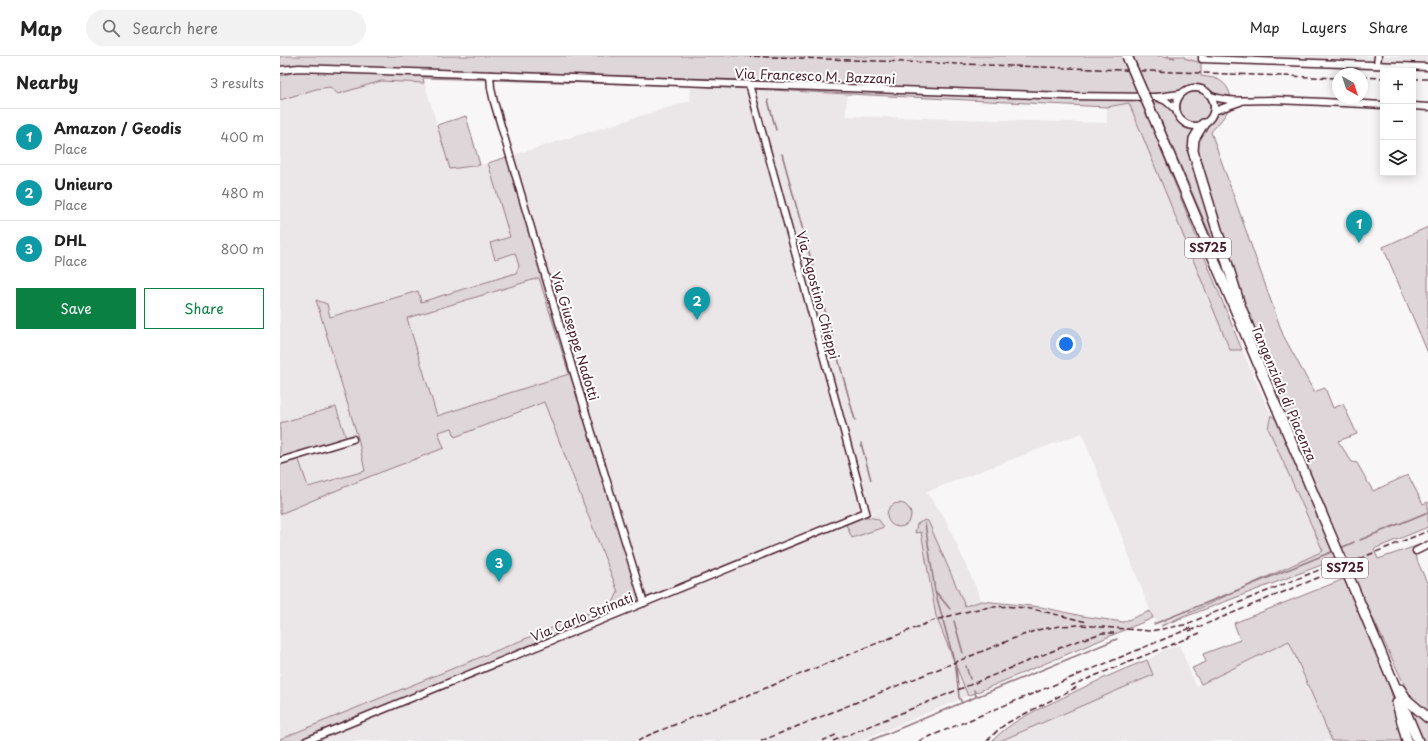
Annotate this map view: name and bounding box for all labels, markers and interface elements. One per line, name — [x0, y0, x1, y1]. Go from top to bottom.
search box — [86, 10, 366, 46]
text: Map — [20, 14, 62, 42]
text: Search here — [132, 16, 218, 39]
icon: search — [100, 17, 122, 39]
text: Map — [1250, 17, 1280, 38]
text: Layers — [1302, 17, 1347, 38]
text: Share — [1369, 17, 1408, 38]
street label: Via Francesco M. Bazzani — [734, 63, 896, 88]
north arrow — [1332, 68, 1368, 104]
map controls — [1380, 68, 1416, 176]
button: + — [1380, 68, 1416, 104]
text: Nearby — [16, 69, 78, 95]
text: 3 results — [210, 73, 264, 92]
button: − — [1380, 104, 1416, 140]
text: Amazon / Geodis — [54, 116, 181, 139]
text: 1 — [26, 127, 32, 146]
text: 400 m — [221, 127, 264, 146]
text: Place — [54, 139, 87, 158]
button: layers — [1380, 140, 1416, 176]
text: Unieuro — [54, 172, 113, 195]
text: 2 — [24, 183, 34, 202]
text: 480 m — [222, 183, 264, 202]
text: Place — [54, 195, 87, 214]
pin: 1 — [1346, 210, 1372, 243]
text: DHL — [54, 228, 87, 251]
street label: Via Agostino Chieppi — [792, 229, 845, 361]
road number: SS725 — [1185, 238, 1231, 258]
text: 3 — [25, 239, 33, 258]
text: 800 m — [221, 239, 264, 258]
text: Place — [54, 251, 87, 270]
street label: Via Giuseppe Nadotti — [547, 269, 604, 403]
pin: 2 — [684, 287, 710, 320]
button: Save — [16, 288, 136, 329]
button: Share — [144, 288, 264, 329]
street label: Tangenziale di Piacenza — [1247, 321, 1322, 465]
your location — [1056, 334, 1076, 354]
pin: 3 — [486, 549, 512, 582]
road number: SS725 — [1322, 558, 1368, 578]
street label: Via Carlo Strinati — [528, 587, 636, 646]

